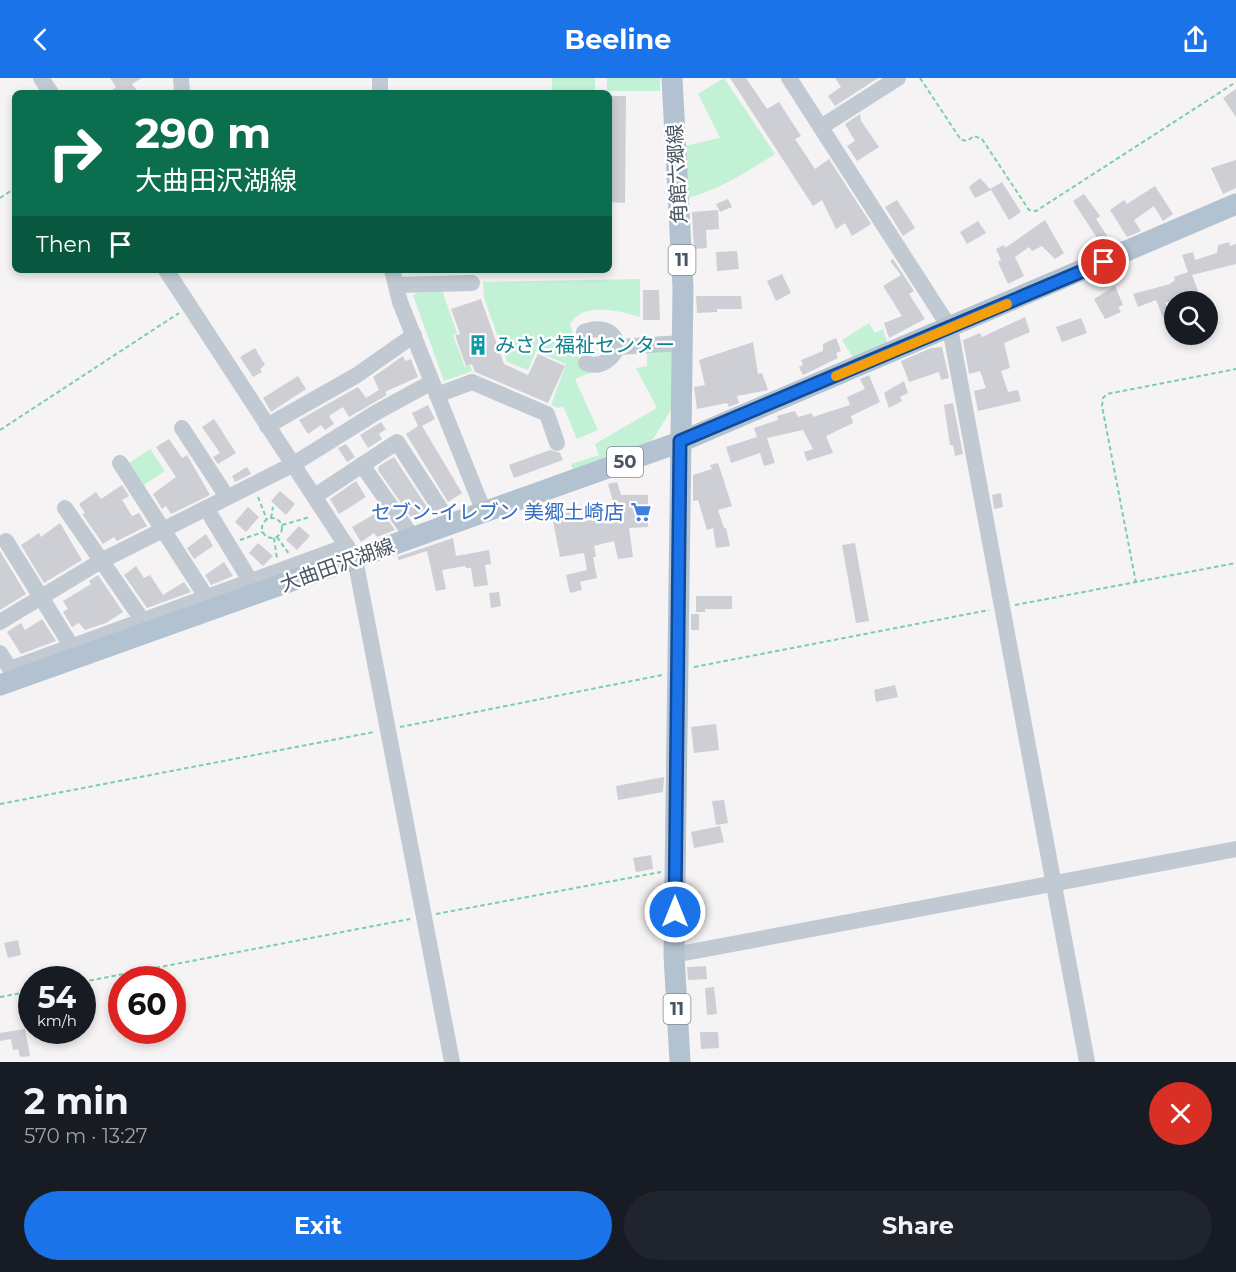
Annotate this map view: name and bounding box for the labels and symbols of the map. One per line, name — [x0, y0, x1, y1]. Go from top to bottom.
street label: 角館六郷線 — [662, 123, 692, 225]
pin — [1078, 236, 1129, 287]
road number: 11 — [668, 245, 696, 275]
building icon: みさと福祉センター — [466, 333, 490, 357]
place label: みさと福祉センター — [495, 333, 675, 357]
road number: 50 — [607, 447, 643, 477]
place label: セブン-イレブン 美郷土崎店 — [371, 500, 624, 524]
supermarket icon: セブン-イレブン 美郷土崎店 — [629, 500, 653, 524]
street label: 大曲田沢湖線 — [277, 533, 397, 597]
position arrow — [643, 880, 707, 944]
speed limit sign: 60 — [108, 966, 186, 1044]
road number: 11 — [664, 994, 690, 1024]

